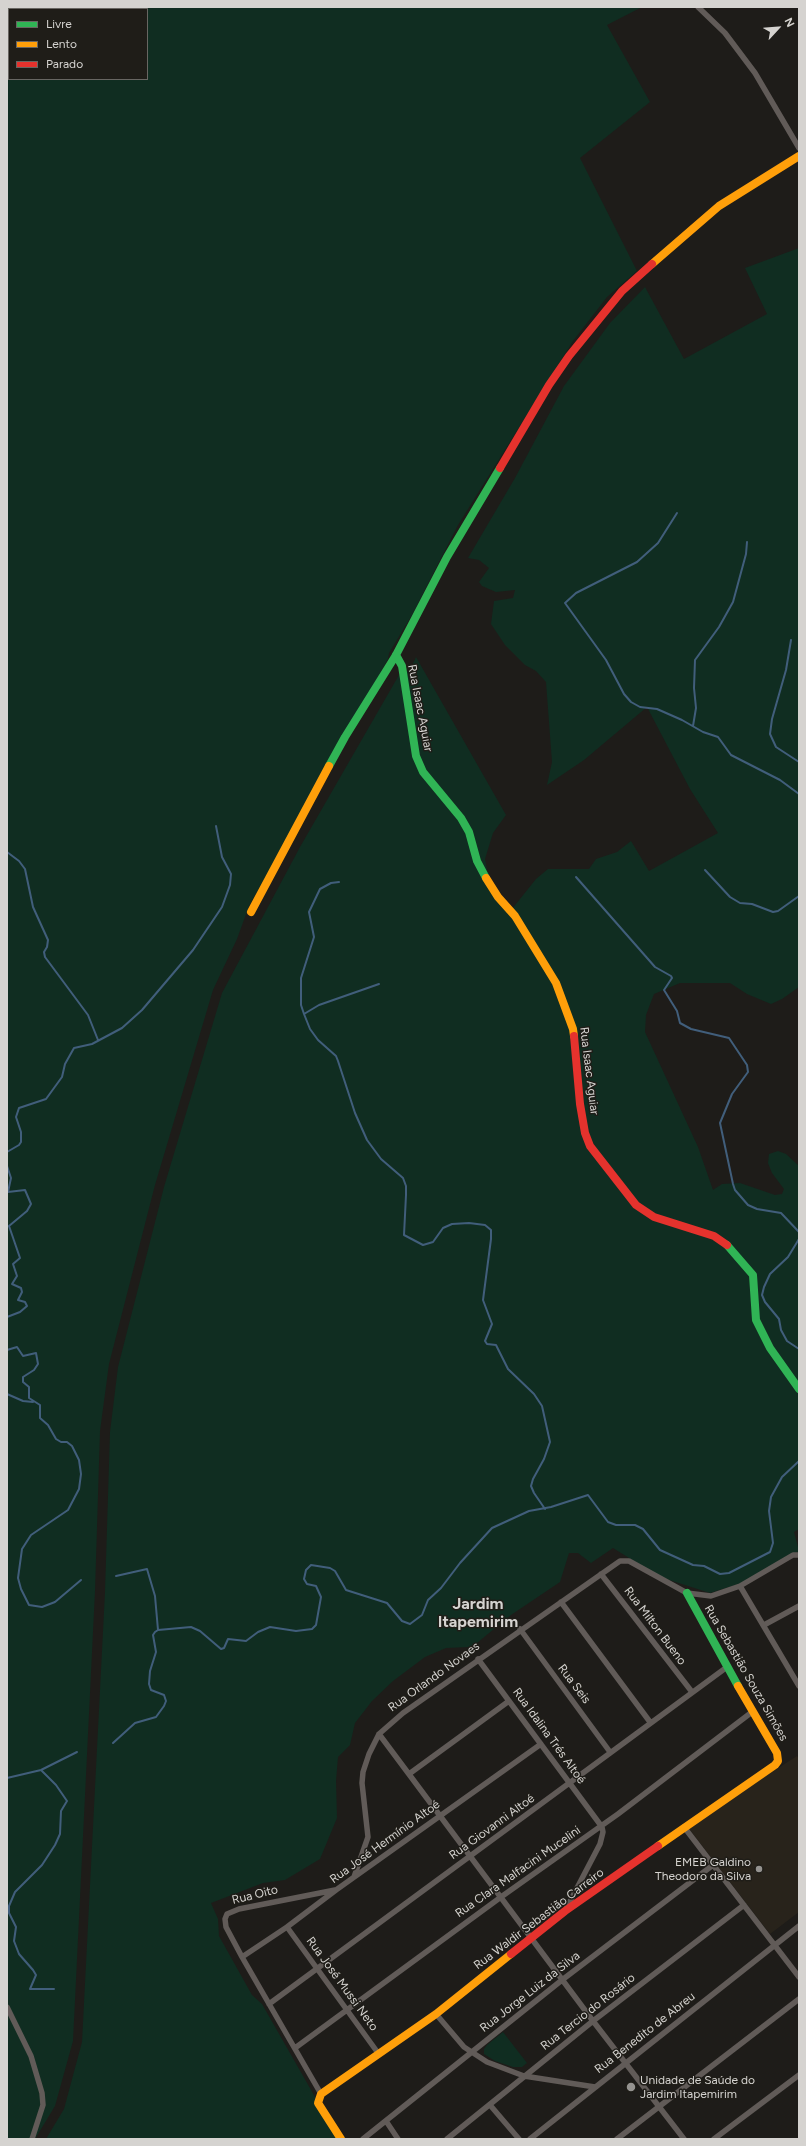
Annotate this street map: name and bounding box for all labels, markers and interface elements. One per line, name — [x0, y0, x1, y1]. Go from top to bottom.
legend — [8, 8, 148, 80]
north arrow — [758, 8, 798, 48]
text: N — [782, 16, 797, 29]
text: Livre — [46, 17, 72, 31]
text: Lento — [46, 37, 77, 51]
text: Parado — [46, 57, 83, 71]
street label: Rua Isaac Aguiar — [404, 663, 436, 753]
street label: Rua Isaac Aguiar — [576, 1026, 602, 1116]
street label: Rua Milton Bueno — [621, 1584, 689, 1668]
district label: Jardim Itapemirim — [438, 1594, 518, 1632]
street label: Rua Sebastião Souza Simões — [701, 1602, 791, 1744]
street label: Rua Orlando Novaes — [385, 1639, 483, 1715]
street label: Rua Seis — [555, 1661, 593, 1707]
street label: Rua Idalina Trés Altoé — [509, 1685, 589, 1787]
street label: Rua Giovanni Altoé — [446, 1791, 538, 1863]
street label: Rua José Hermínio Altoé — [327, 1797, 443, 1887]
street label: Rua Clara Malfacini Mucelini — [453, 1823, 583, 1921]
place label: EMEB Galdino Theodoro da Silva — [655, 1855, 751, 1883]
marker: EMEB Galdino Theodoro da Silva — [754, 1864, 764, 1874]
street label: Rua Waldir Sebastião Carreiro — [471, 1865, 607, 1973]
street label: Rua Oito — [231, 1882, 279, 1908]
street label: Rua José Mussi Neto — [303, 1934, 381, 2034]
street label: Rua Jorge Luiz da Silva — [477, 1949, 583, 2035]
street label: Rua Tercio do Rosário — [538, 1971, 638, 2053]
street label: Rua Benedito de Abreu — [592, 1989, 698, 2077]
place label: Unidade de Saúde do Jardim Itapemirim — [640, 2073, 755, 2101]
marker: Unidade de Saúde do Jardim Itapemirim — [625, 2081, 637, 2093]

